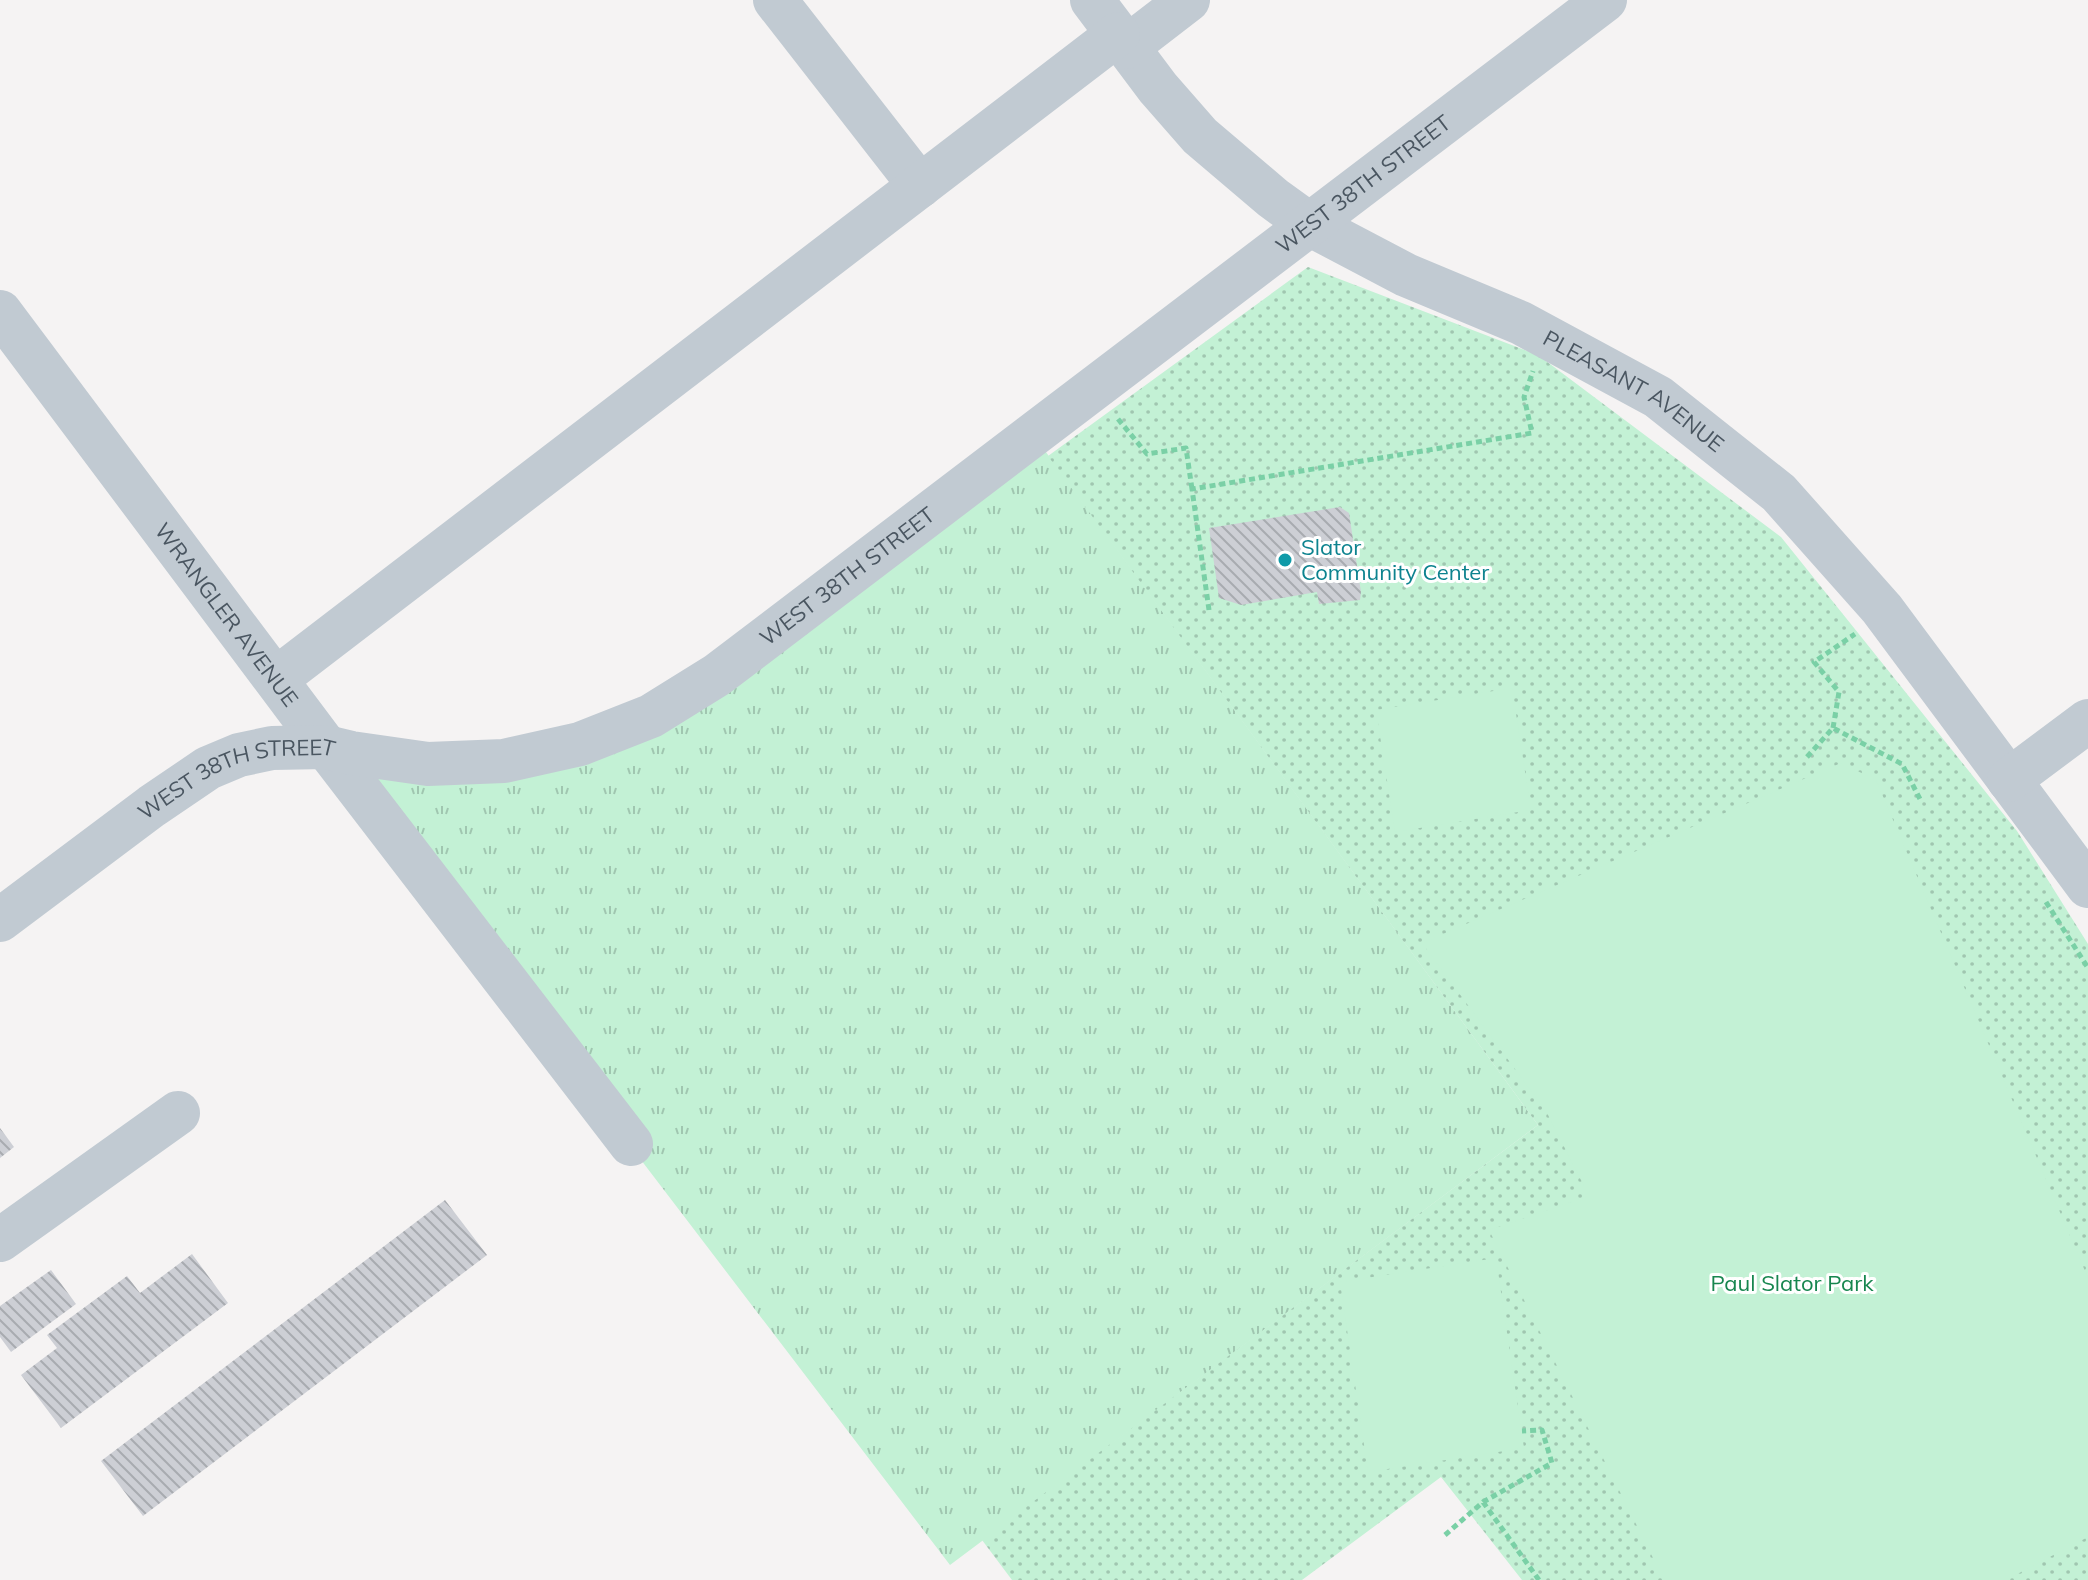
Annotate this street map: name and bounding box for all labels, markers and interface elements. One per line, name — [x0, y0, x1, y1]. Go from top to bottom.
street label: WEST 38TH STREET — [1270, 108, 1456, 259]
street label: PLEASANT AVENUE — [1538, 324, 1730, 458]
street label: WEST 38TH STREET — [754, 501, 940, 652]
street label: WRANGLER AVENUE — [149, 517, 305, 712]
place label: Slator Community Center — [1301, 533, 1489, 586]
marker: Slator Community Center — [1276, 551, 1294, 569]
street label: WEST 38TH STREET — [132, 732, 338, 826]
park label: Paul Slator Park — [1711, 1269, 1874, 1297]

